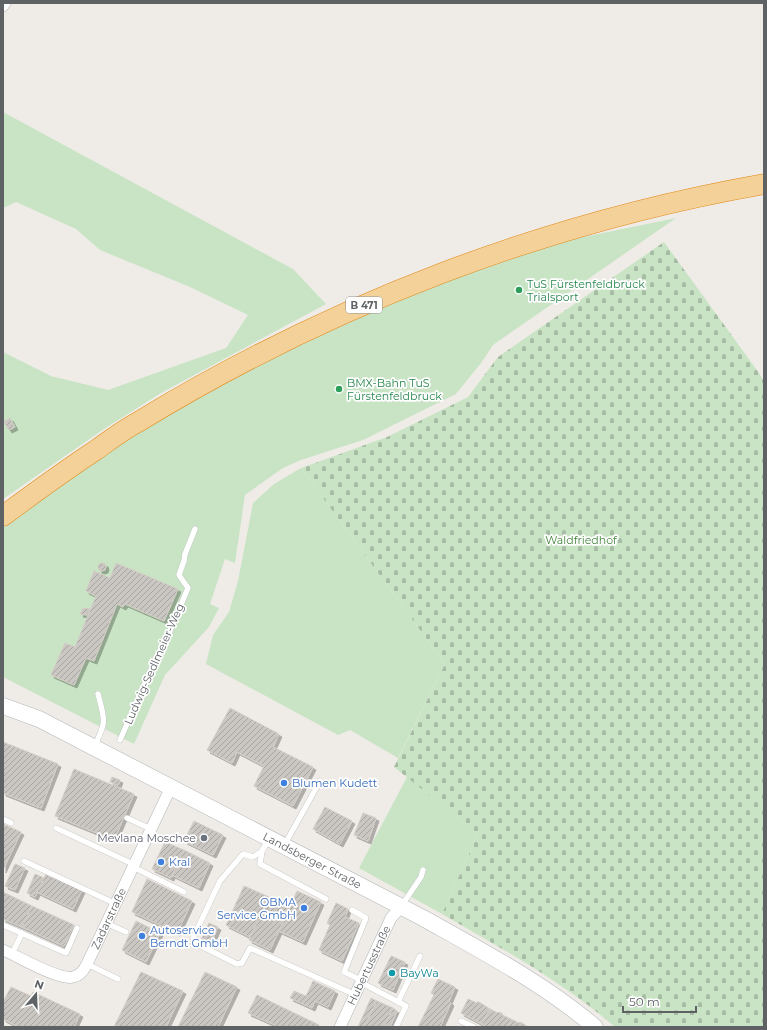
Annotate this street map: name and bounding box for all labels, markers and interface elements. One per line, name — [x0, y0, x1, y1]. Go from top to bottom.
place label: TuS Fürstenfeldbruck Trialsport — [527, 277, 645, 304]
marker: TuS Fürstenfeldbruck Trialsport — [514, 285, 524, 295]
road number: B 471 — [346, 297, 382, 313]
place label: BMX-Bahn TuS Fürstenfeldbruck — [347, 376, 442, 403]
marker: BMX-Bahn TuS Fürstenfeldbruck — [334, 384, 344, 394]
park label: Waldfriedhof — [545, 533, 618, 547]
street label: Ludwig-Sedlmeier-Weg — [121, 601, 187, 727]
place label: Blumen Kudett — [292, 776, 378, 790]
marker: Blumen Kudett — [279, 778, 289, 788]
street label: Landsberger Straße — [261, 829, 364, 892]
place label: Mevlana Moschee — [97, 831, 196, 845]
marker: Mevlana Moschee — [199, 833, 209, 843]
place label: Kral — [169, 855, 190, 869]
marker: Kral — [156, 857, 166, 867]
street label: Zadarstraße — [88, 885, 129, 951]
place label: OBMA Service GmbH — [217, 895, 296, 922]
marker: OBMA Service GmbH — [299, 903, 309, 913]
place label: Autoservice Berndt GmbH — [150, 923, 228, 950]
street label: Hubertusstraße — [344, 923, 394, 1008]
marker: Autoservice Berndt GmbH — [137, 931, 147, 941]
place label: BayWa — [400, 966, 439, 980]
marker: BayWa — [387, 968, 397, 978]
north arrow — [16, 974, 56, 1014]
text: N — [33, 976, 46, 993]
scale bar — [623, 988, 696, 1014]
text: 50 m — [629, 994, 660, 1009]

